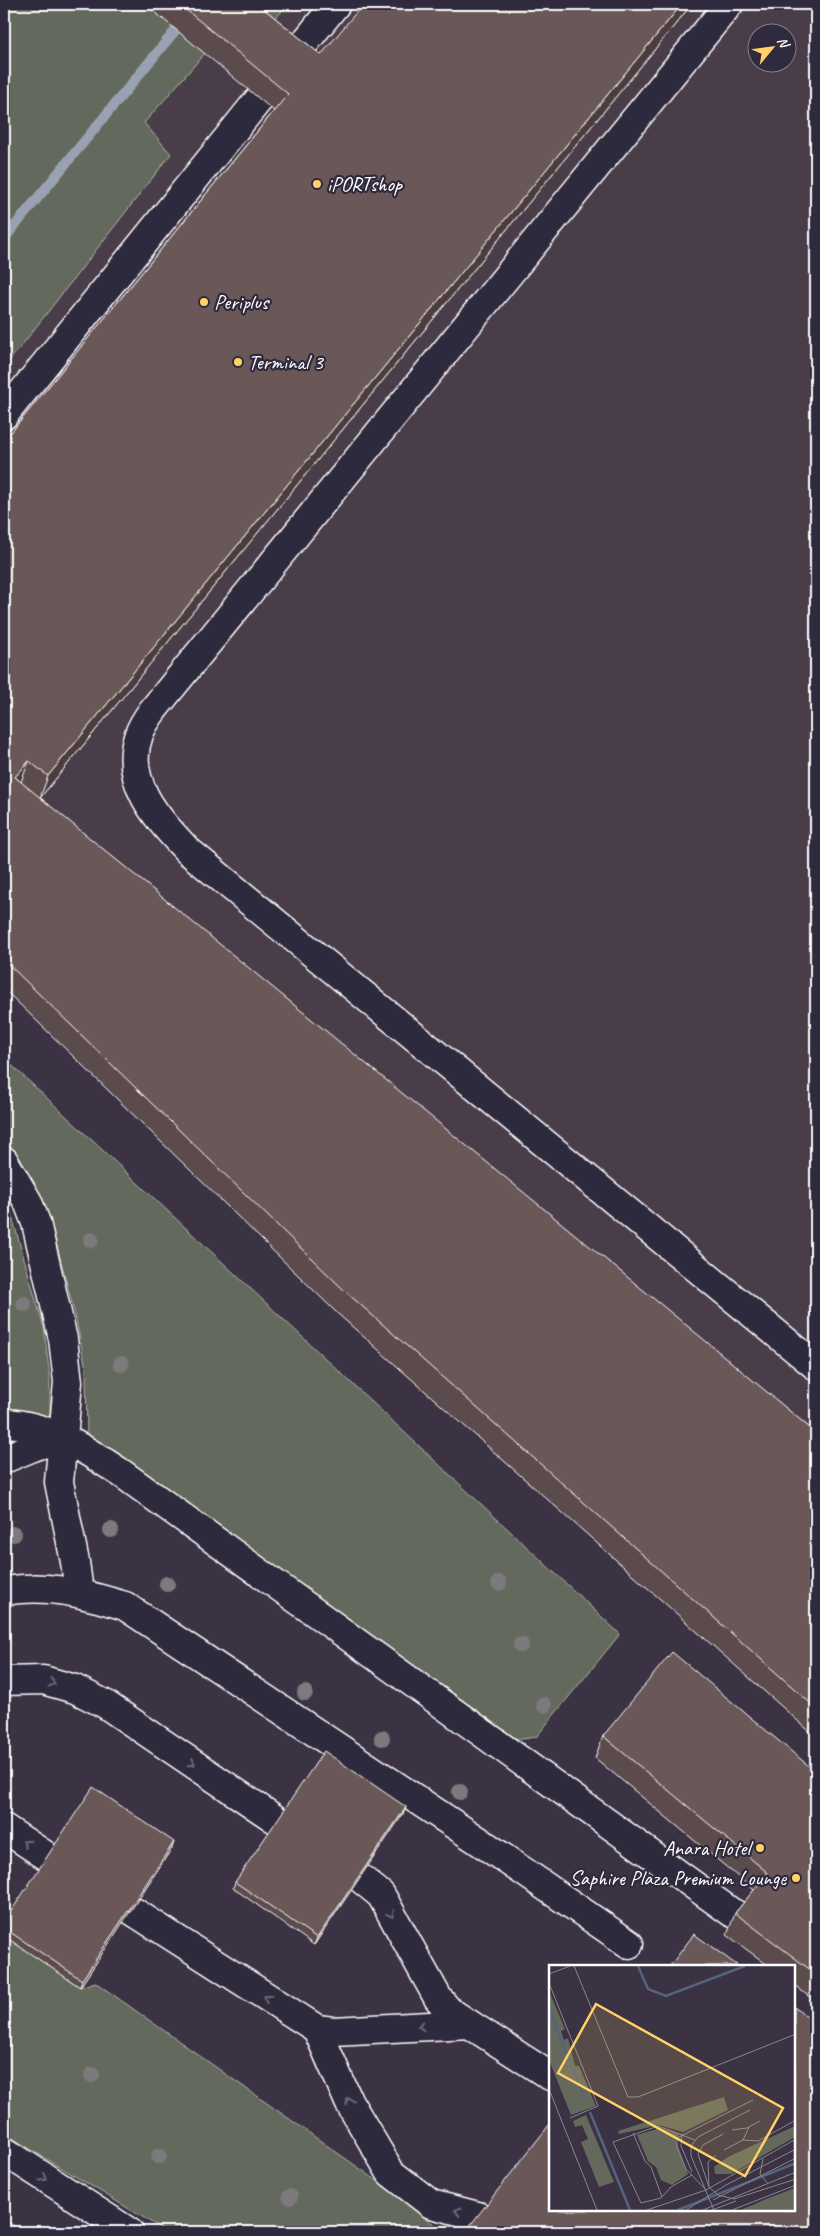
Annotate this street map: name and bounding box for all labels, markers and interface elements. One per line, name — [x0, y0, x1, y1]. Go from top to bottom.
north arrow — [748, 22, 798, 72]
text: N — [773, 34, 794, 52]
place label: iPORTshop — [327, 171, 404, 197]
marker: iPORTshop — [311, 178, 323, 190]
place label: Periplus — [214, 289, 270, 315]
marker: Periplus — [198, 296, 210, 308]
place label: Terminal 3 — [248, 349, 325, 375]
marker: Terminal 3 — [232, 356, 244, 368]
one-way arrow — [48, 1677, 56, 1687]
one-way arrow — [186, 1757, 196, 1766]
place label: Anara Hotel — [663, 1835, 753, 1861]
one-way arrow — [22, 1839, 31, 1849]
marker: Anara Hotel — [754, 1842, 766, 1854]
place label: Saphire Plaza Premium Lounge — [570, 1865, 787, 1891]
marker: Saphire Plaza Premium Lounge — [790, 1872, 802, 1884]
one-way arrow — [385, 1909, 395, 1918]
inset map — [549, 1965, 795, 2211]
one-way arrow — [263, 1995, 272, 2005]
one-way arrow — [416, 2021, 424, 2032]
one-way arrow — [345, 2097, 355, 2106]
one-way arrow — [39, 2172, 48, 2182]
one-way arrow — [454, 2206, 463, 2217]

